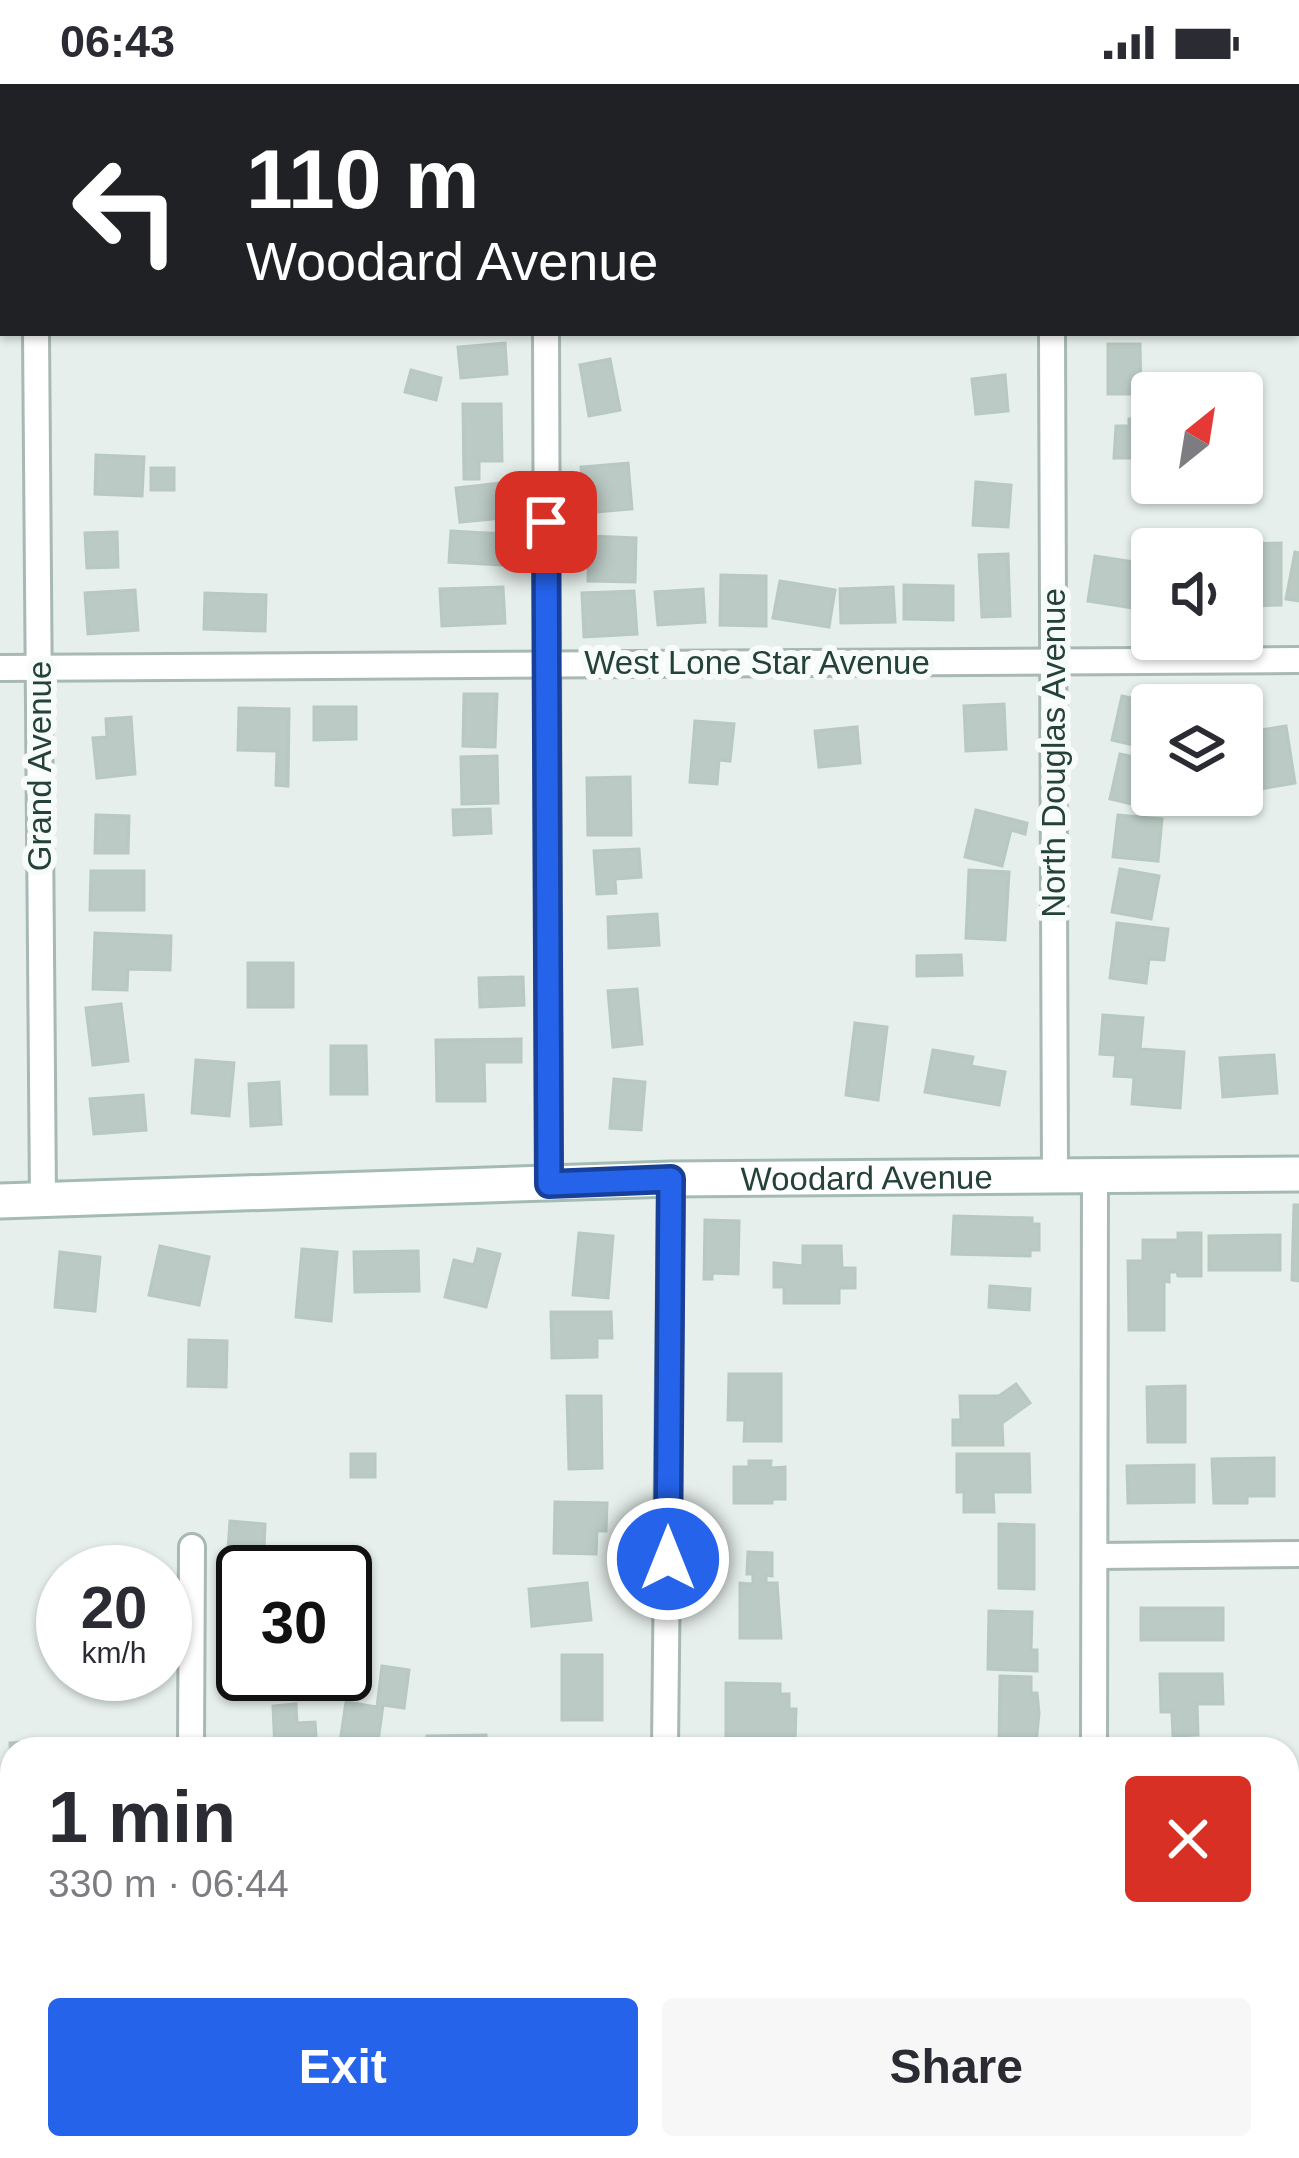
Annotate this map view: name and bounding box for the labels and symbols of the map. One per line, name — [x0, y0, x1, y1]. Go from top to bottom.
north arrow — [1131, 372, 1263, 504]
pin — [495, 471, 597, 573]
street label: North Douglas Avenue — [1035, 588, 1072, 918]
street label: West Lone Star Avenue — [584, 644, 930, 681]
street label: Grand Avenue — [21, 661, 58, 871]
street label: Woodard Avenue — [740, 1158, 993, 1197]
position arrow — [605, 1496, 731, 1622]
speed limit sign: 30 — [216, 1545, 372, 1701]

